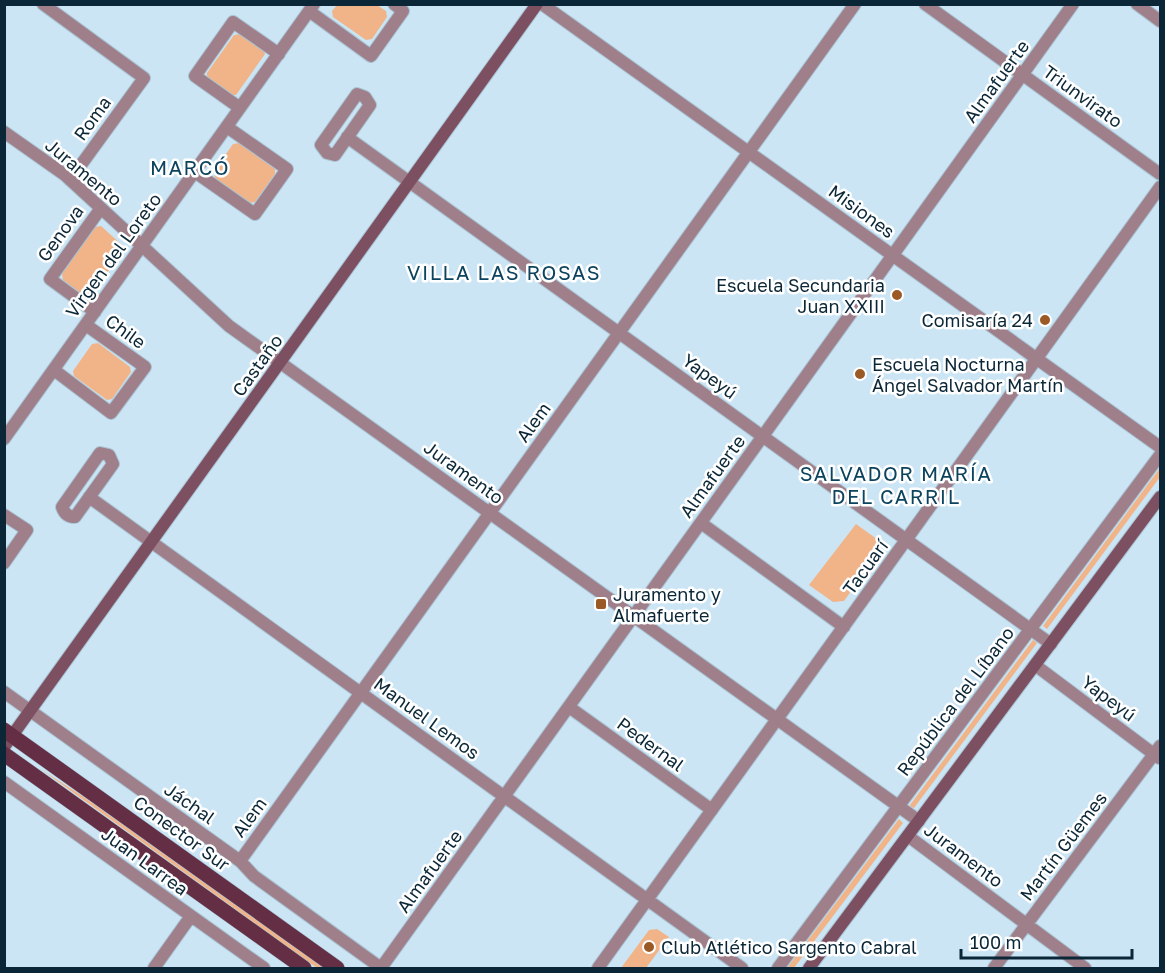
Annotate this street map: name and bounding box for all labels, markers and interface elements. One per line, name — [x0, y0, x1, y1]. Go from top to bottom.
street label: Almafuerte — [959, 36, 1033, 126]
street label: Triunvirato — [1039, 60, 1127, 132]
street label: Roma — [69, 92, 115, 144]
street label: Juramento — [41, 134, 127, 210]
district label: MARCÓ — [150, 155, 230, 179]
street label: Misiones — [825, 180, 899, 242]
street label: Virgen del Loreto — [60, 188, 166, 322]
street label: Genova — [32, 201, 88, 265]
district label: VILLA LAS ROSAS — [407, 260, 601, 284]
place label: Escuela Secundaria Juan XXIII — [716, 274, 885, 317]
marker: Escuela Secundaria Juan XXIII — [890, 288, 904, 302]
street label: Chile — [102, 309, 150, 353]
place label: Comisaría 24 — [922, 309, 1033, 331]
marker: Comisaría 24 — [1038, 313, 1052, 327]
street label: Castaño — [227, 330, 287, 400]
street label: Yapeyú — [678, 349, 742, 403]
place label: Escuela Nocturna Ángel Salvador Martín — [872, 353, 1063, 396]
marker: Escuela Nocturna Ángel Salvador Martín — [853, 367, 867, 381]
street label: Alem — [511, 398, 555, 446]
street label: Almafuerte — [675, 431, 749, 521]
street label: Juramento — [420, 436, 508, 508]
district label: SALVADOR MARÍA DEL CARRIL — [800, 461, 992, 508]
street label: Tacuarí — [838, 534, 893, 599]
place label: Juramento y Almafuerte — [613, 583, 721, 626]
marker: Juramento y Almafuerte — [594, 597, 608, 611]
street label: República del Líbano — [892, 622, 1018, 780]
street label: Yapeyú — [1077, 670, 1141, 726]
street label: Manuel Lemos — [370, 672, 484, 764]
street label: Pedernal — [613, 712, 689, 776]
street label: Jáchal — [160, 778, 220, 828]
street label: Martín Güemes — [1015, 787, 1111, 905]
street label: Conector Sur — [130, 791, 234, 875]
street label: Alem — [227, 793, 271, 841]
street label: Juramento — [920, 818, 1008, 892]
street label: Juan Larrea — [97, 822, 193, 900]
street label: Almafuerte — [392, 826, 466, 916]
scale bar — [961, 922, 1132, 960]
text: 100 m — [970, 931, 1021, 953]
place label: Club Atlético Sargento Cabral — [661, 936, 917, 958]
marker: Club Atlético Sargento Cabral — [642, 940, 656, 954]

